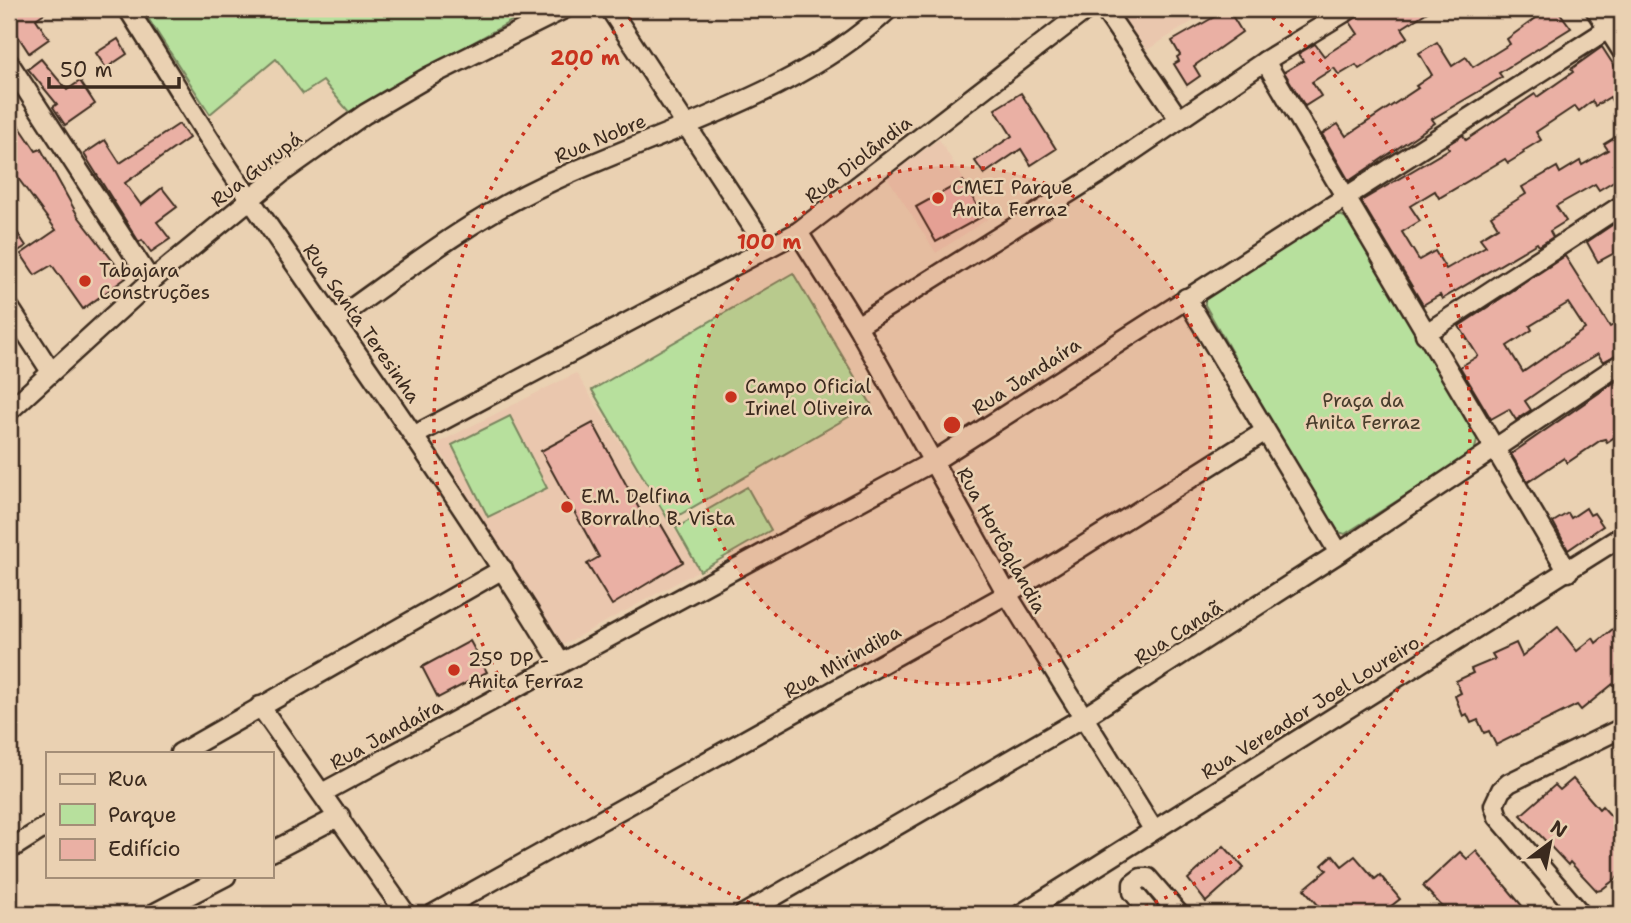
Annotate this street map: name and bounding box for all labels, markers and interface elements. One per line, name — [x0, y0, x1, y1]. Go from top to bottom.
text: 200 m — [550, 44, 620, 72]
scale bar — [49, 46, 178, 90]
text: 50 m — [60, 56, 113, 84]
street label: Rua Nobre — [551, 108, 650, 169]
street label: Rua Diolândia — [800, 110, 917, 209]
street label: Rua Gurupá — [206, 126, 307, 213]
place label: CMEI Parque Anita Ferraz — [952, 175, 1073, 222]
marker: CMEI Parque Anita Ferraz — [930, 190, 946, 206]
text: 100 m — [737, 228, 801, 256]
street label: Rua Santa Teresinha — [297, 239, 426, 408]
place label: Tabajara Construções — [99, 258, 210, 305]
marker: Tabajara Construções — [77, 273, 93, 289]
street label: Rua Jandaíra — [967, 332, 1086, 421]
place label: Campo Oficial Irinel Oliveira — [745, 374, 872, 421]
park label: Praça da Anita Ferraz — [1305, 388, 1421, 435]
marker: Campo Oficial Irinel Oliveira — [723, 389, 739, 405]
centre of rings — [940, 413, 964, 437]
street label: Rua Hortôqlandia — [951, 463, 1052, 618]
place label: E.M. Delfina Borralho B. Vista — [581, 484, 735, 531]
marker: E.M. Delfina Borralho B. Vista — [559, 499, 575, 515]
street label: Rua Canaã — [1129, 595, 1227, 670]
street label: Rua Mirindiba — [779, 619, 905, 704]
street label: Rua Vereador Joel Loureiro — [1196, 630, 1424, 785]
place label: 25° DP - Anita Ferraz — [468, 647, 584, 694]
marker: 25° DP - Anita Ferraz — [446, 662, 462, 678]
street label: Rua Jandaíra — [326, 693, 447, 776]
legend — [46, 752, 273, 878]
text: Rua — [108, 765, 147, 793]
text: Parque — [108, 801, 177, 829]
north arrow — [1516, 808, 1586, 878]
text: N — [1546, 814, 1572, 844]
text: Edifício — [108, 835, 180, 863]

